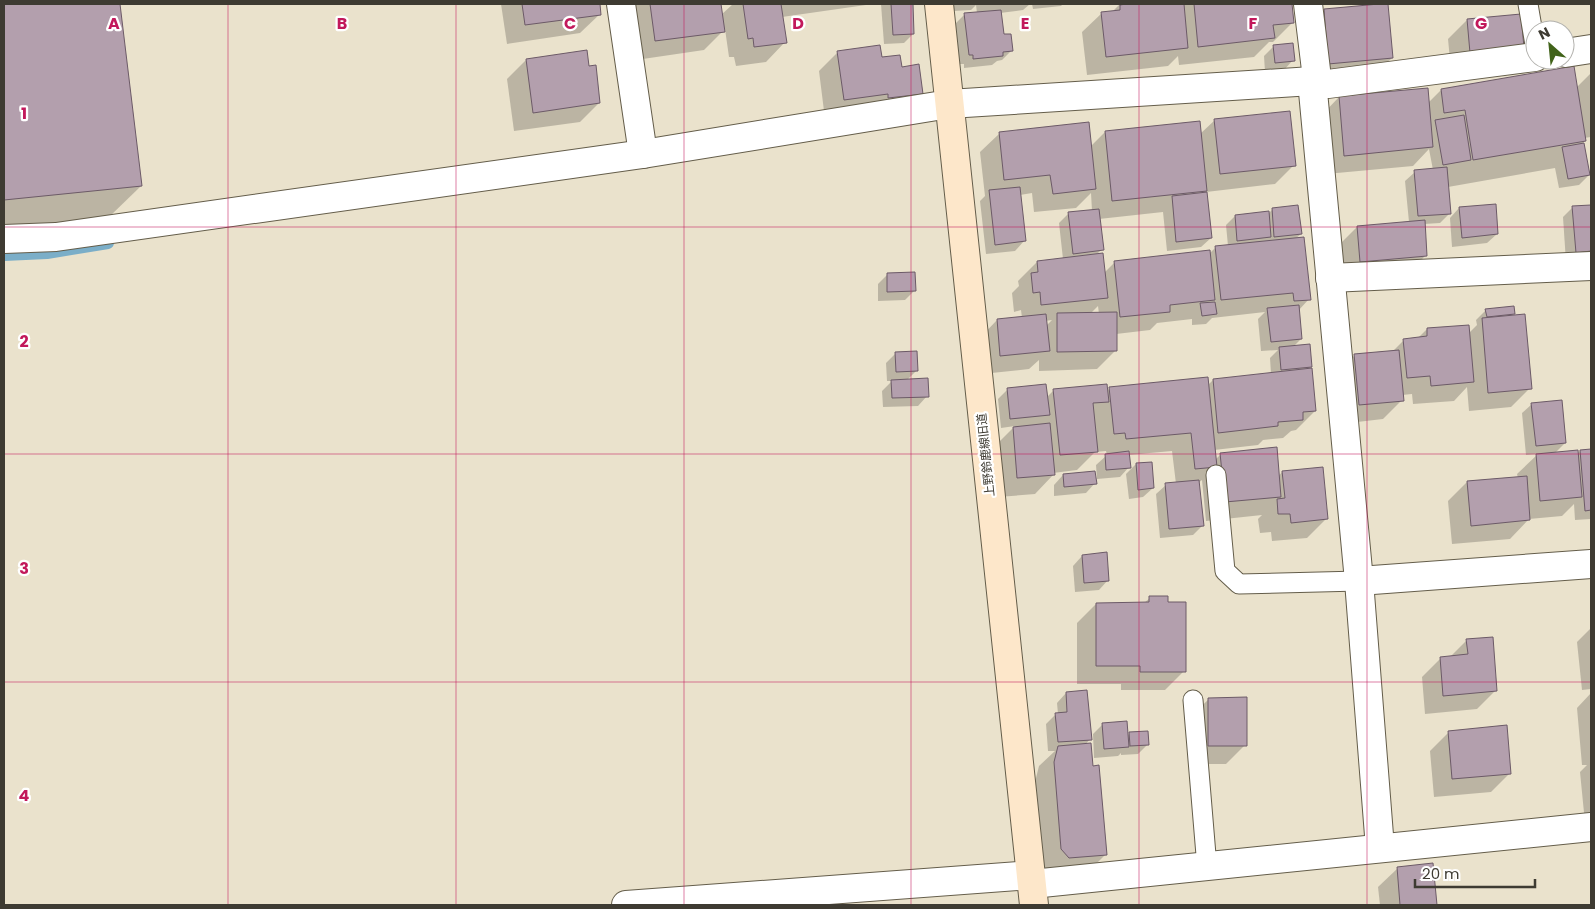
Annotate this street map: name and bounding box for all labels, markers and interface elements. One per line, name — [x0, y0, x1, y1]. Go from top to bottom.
text: A — [108, 12, 120, 35]
text: B — [337, 12, 347, 35]
text: C — [564, 12, 576, 35]
text: D — [792, 12, 804, 35]
text: E — [1021, 12, 1029, 35]
text: F — [1249, 12, 1258, 35]
text: G — [1475, 12, 1487, 35]
north arrow — [1525, 20, 1575, 70]
text: N — [1535, 22, 1553, 45]
text: 1 — [21, 102, 27, 125]
text: 2 — [19, 330, 29, 353]
street label: 上野鈴鹿線旧道 — [973, 412, 998, 498]
text: 3 — [19, 557, 29, 580]
text: 4 — [19, 784, 30, 807]
scale bar — [1415, 856, 1535, 888]
text: 20 m — [1422, 863, 1460, 884]

